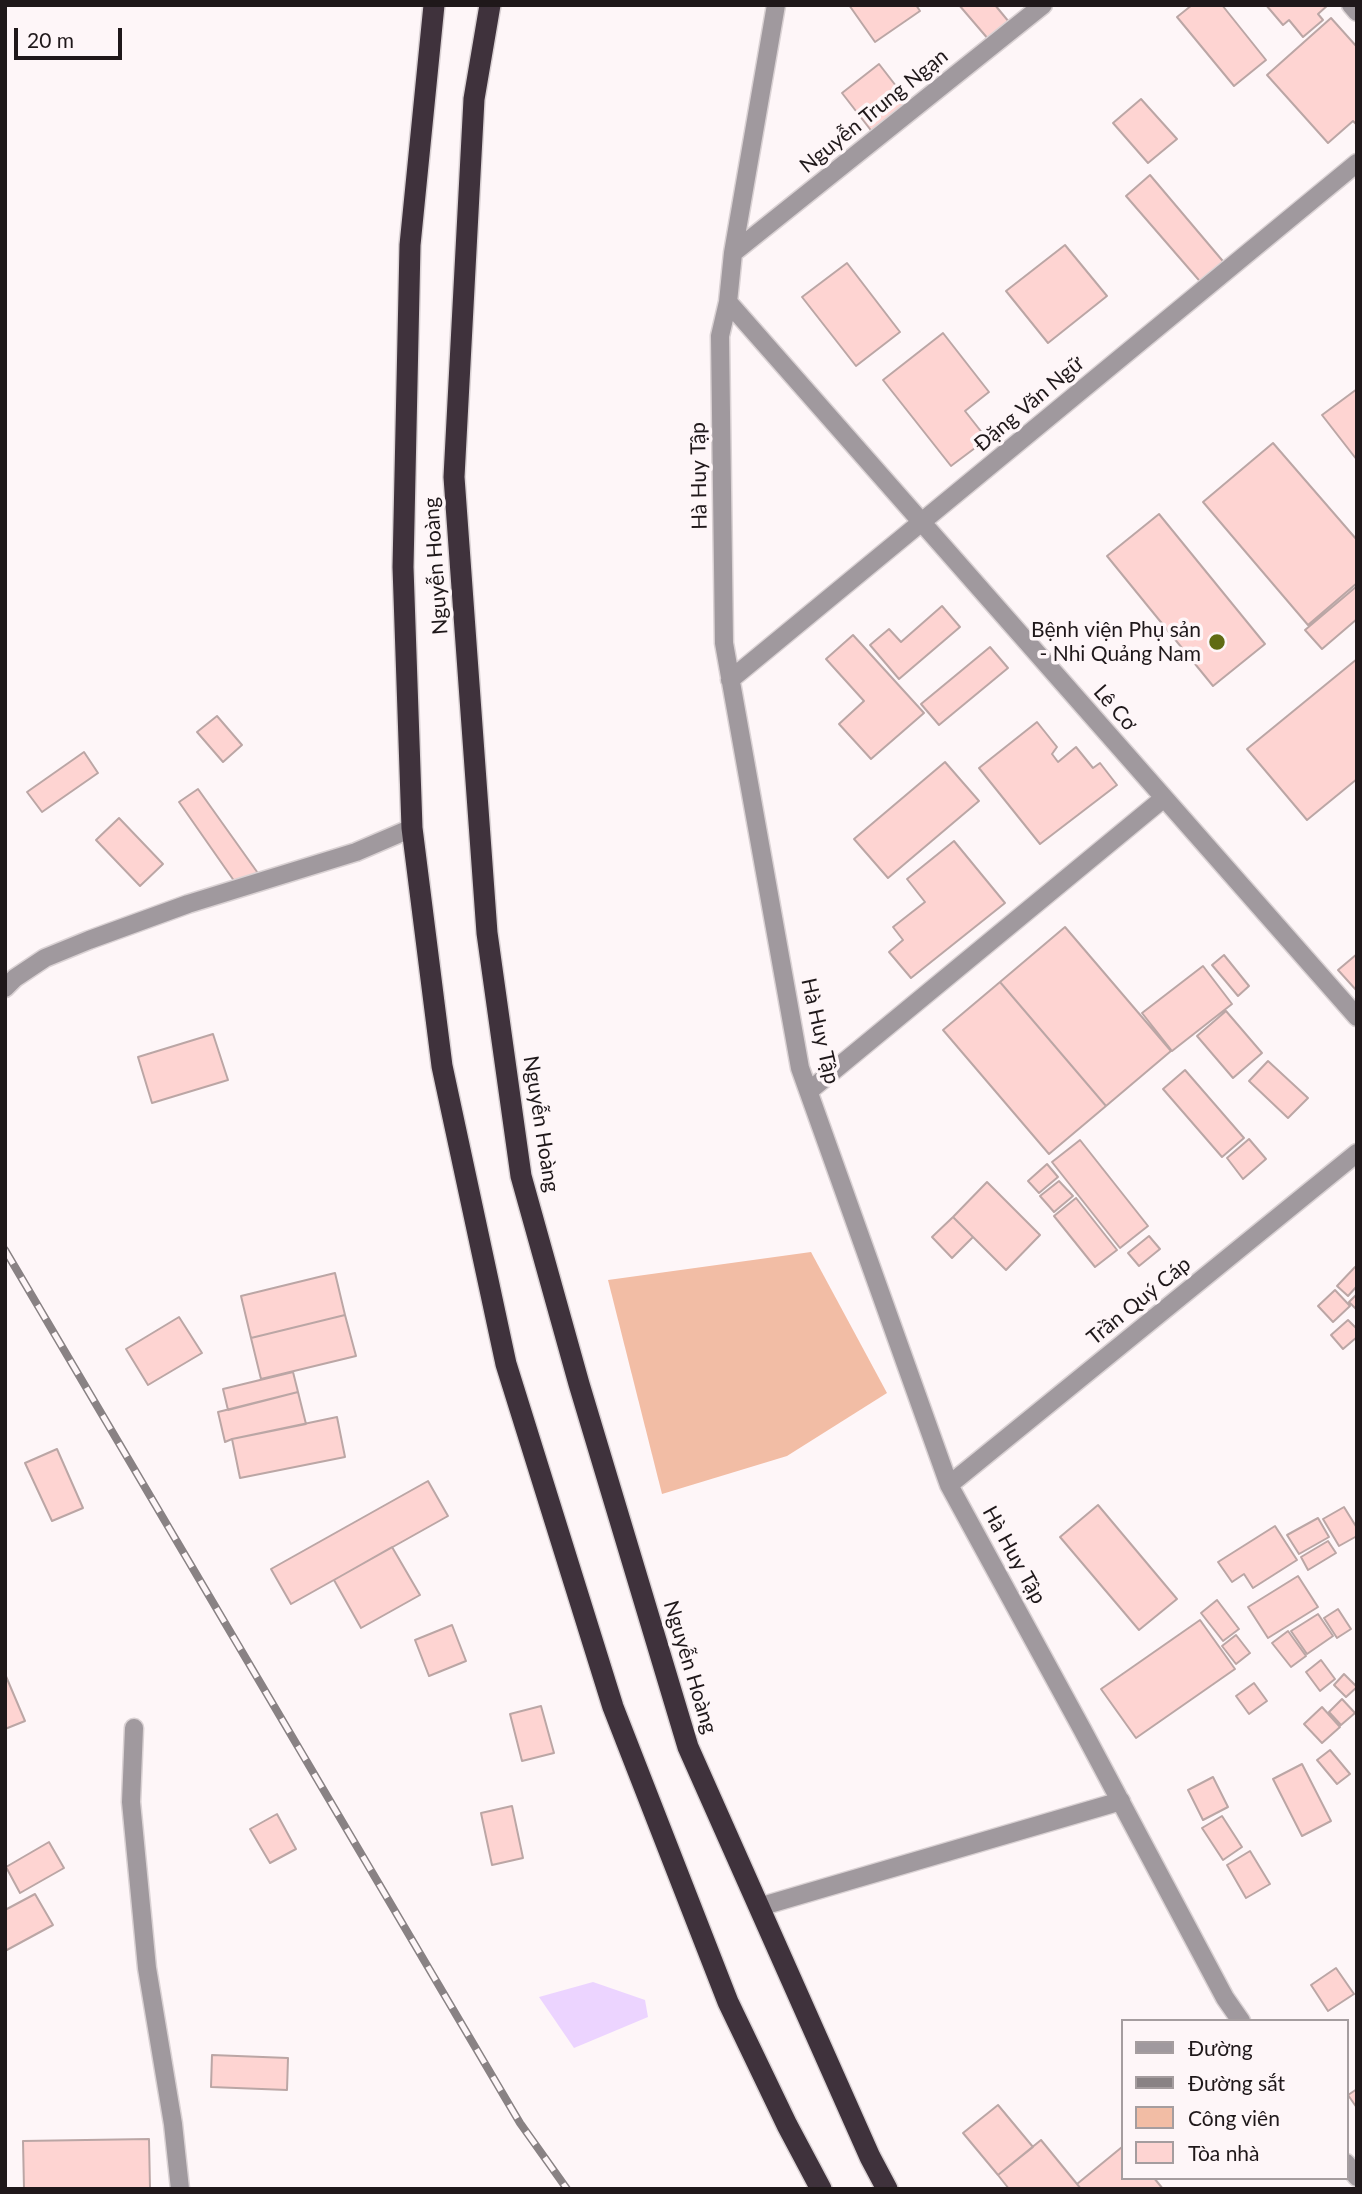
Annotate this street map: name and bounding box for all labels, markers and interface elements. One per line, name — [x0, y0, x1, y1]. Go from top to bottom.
scale bar — [18, 14, 126, 58]
text: 20 m — [27, 27, 74, 52]
street label: Nguyễn Trung Ngạn — [795, 44, 953, 178]
street label: Đặng Văn Ngữ — [969, 351, 1089, 457]
street label: Hà Huy Tập — [685, 422, 713, 530]
street label: Nguyễn Hoàng — [419, 496, 453, 636]
place label: Bệnh viện Phụ sản - Nhi Quảng Nam — [1031, 617, 1201, 667]
marker: Bệnh viện Phụ sản - Nhi Quảng Nam — [1207, 632, 1227, 652]
street label: Lê Cơ — [1088, 680, 1142, 736]
street label: Hà Huy Tập — [796, 976, 844, 1086]
street label: Nguyễn Hoàng — [518, 1054, 564, 1194]
street label: Trần Quý Cáp — [1082, 1252, 1196, 1350]
street label: Hà Huy Tập — [977, 1502, 1051, 1608]
street label: Nguyễn Hoàng — [658, 1597, 722, 1737]
legend — [1120, 2019, 1348, 2180]
text: Đường — [1188, 2035, 1253, 2060]
text: Đường sắt — [1188, 2070, 1285, 2095]
text: Công viên — [1188, 2105, 1280, 2130]
text: Tòa nhà — [1188, 2140, 1260, 2165]

